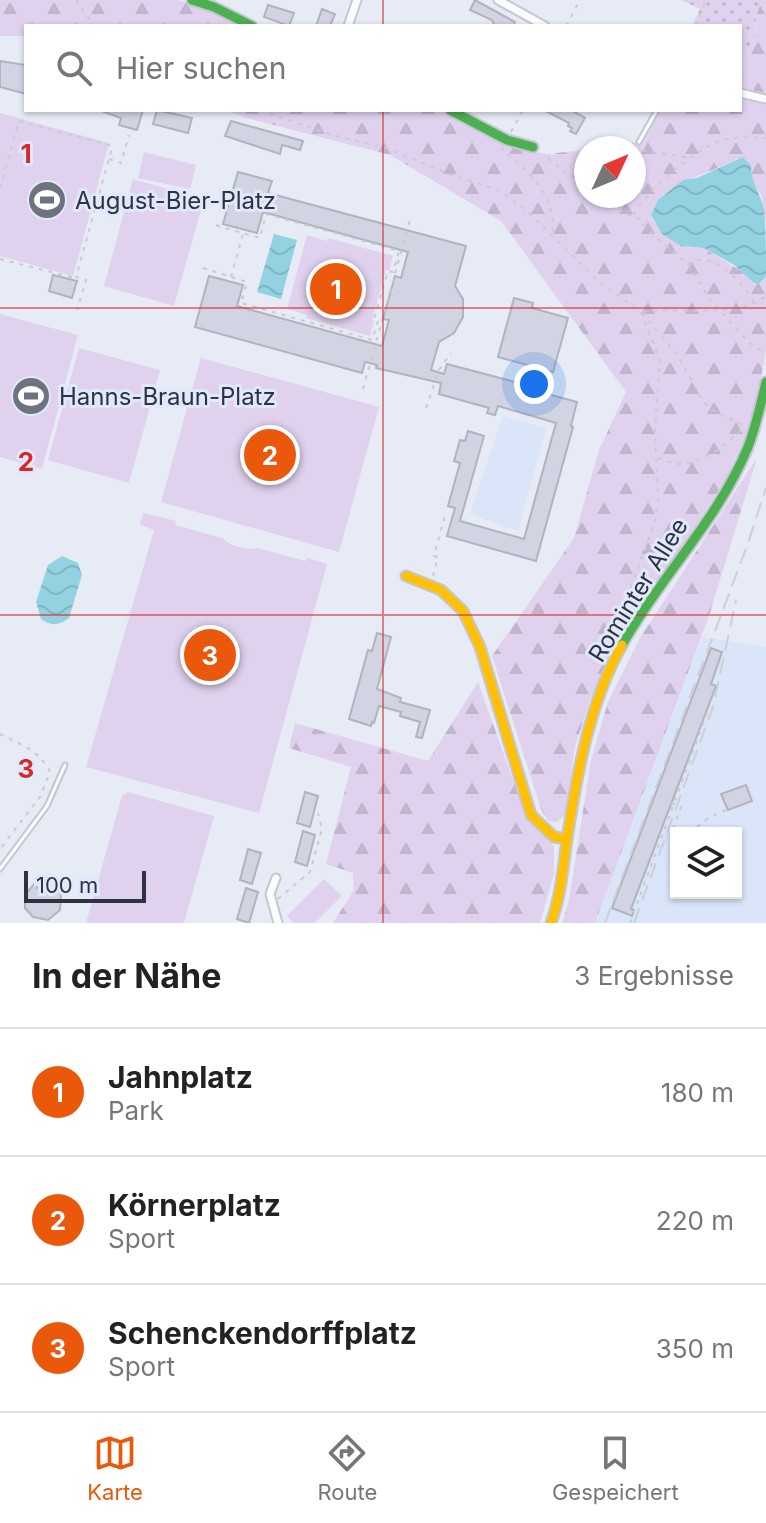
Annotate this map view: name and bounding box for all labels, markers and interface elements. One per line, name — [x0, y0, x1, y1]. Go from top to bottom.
search box — [24, 24, 742, 112]
icon: search — [52, 46, 96, 90]
text: Hier suchen — [116, 50, 286, 86]
north arrow — [574, 136, 646, 208]
text: 1 — [20, 138, 32, 169]
sports icon: August-Bier-Platz — [26, 179, 68, 221]
place label: August-Bier-Platz — [75, 186, 276, 215]
pin: 1 — [310, 259, 362, 319]
your location — [514, 364, 554, 404]
sports icon: Hanns-Braun-Platz — [10, 375, 52, 417]
place label: Hanns-Braun-Platz — [59, 382, 276, 411]
pin: 2 — [244, 425, 296, 485]
text: 2 — [18, 446, 34, 477]
street label: Rominter Allee — [582, 513, 694, 667]
pin: 3 — [184, 625, 236, 685]
text: 3 — [18, 753, 34, 784]
map controls — [670, 827, 742, 899]
button: layers — [670, 827, 742, 899]
scale bar — [24, 867, 146, 903]
text: 100 m — [36, 872, 98, 898]
text: In der Nähe — [32, 955, 221, 996]
text: 3 Ergebnisse — [574, 960, 734, 991]
text: Jahnplatz — [108, 1059, 253, 1095]
text: 1 — [52, 1077, 64, 1108]
text: 180 m — [661, 1077, 734, 1108]
text: Park — [108, 1095, 164, 1126]
text: Körnerplatz — [108, 1187, 281, 1223]
text: 2 — [50, 1205, 66, 1236]
text: 220 m — [656, 1205, 734, 1236]
text: Sport — [108, 1223, 175, 1254]
text: Schenckendorffplatz — [108, 1315, 417, 1351]
text: 3 — [50, 1333, 66, 1364]
text: 350 m — [656, 1333, 734, 1364]
text: Sport — [108, 1351, 175, 1382]
tab: Karte — [87, 1431, 143, 1505]
tab: Route — [317, 1431, 377, 1505]
tab: Gespeichert — [552, 1431, 679, 1505]

